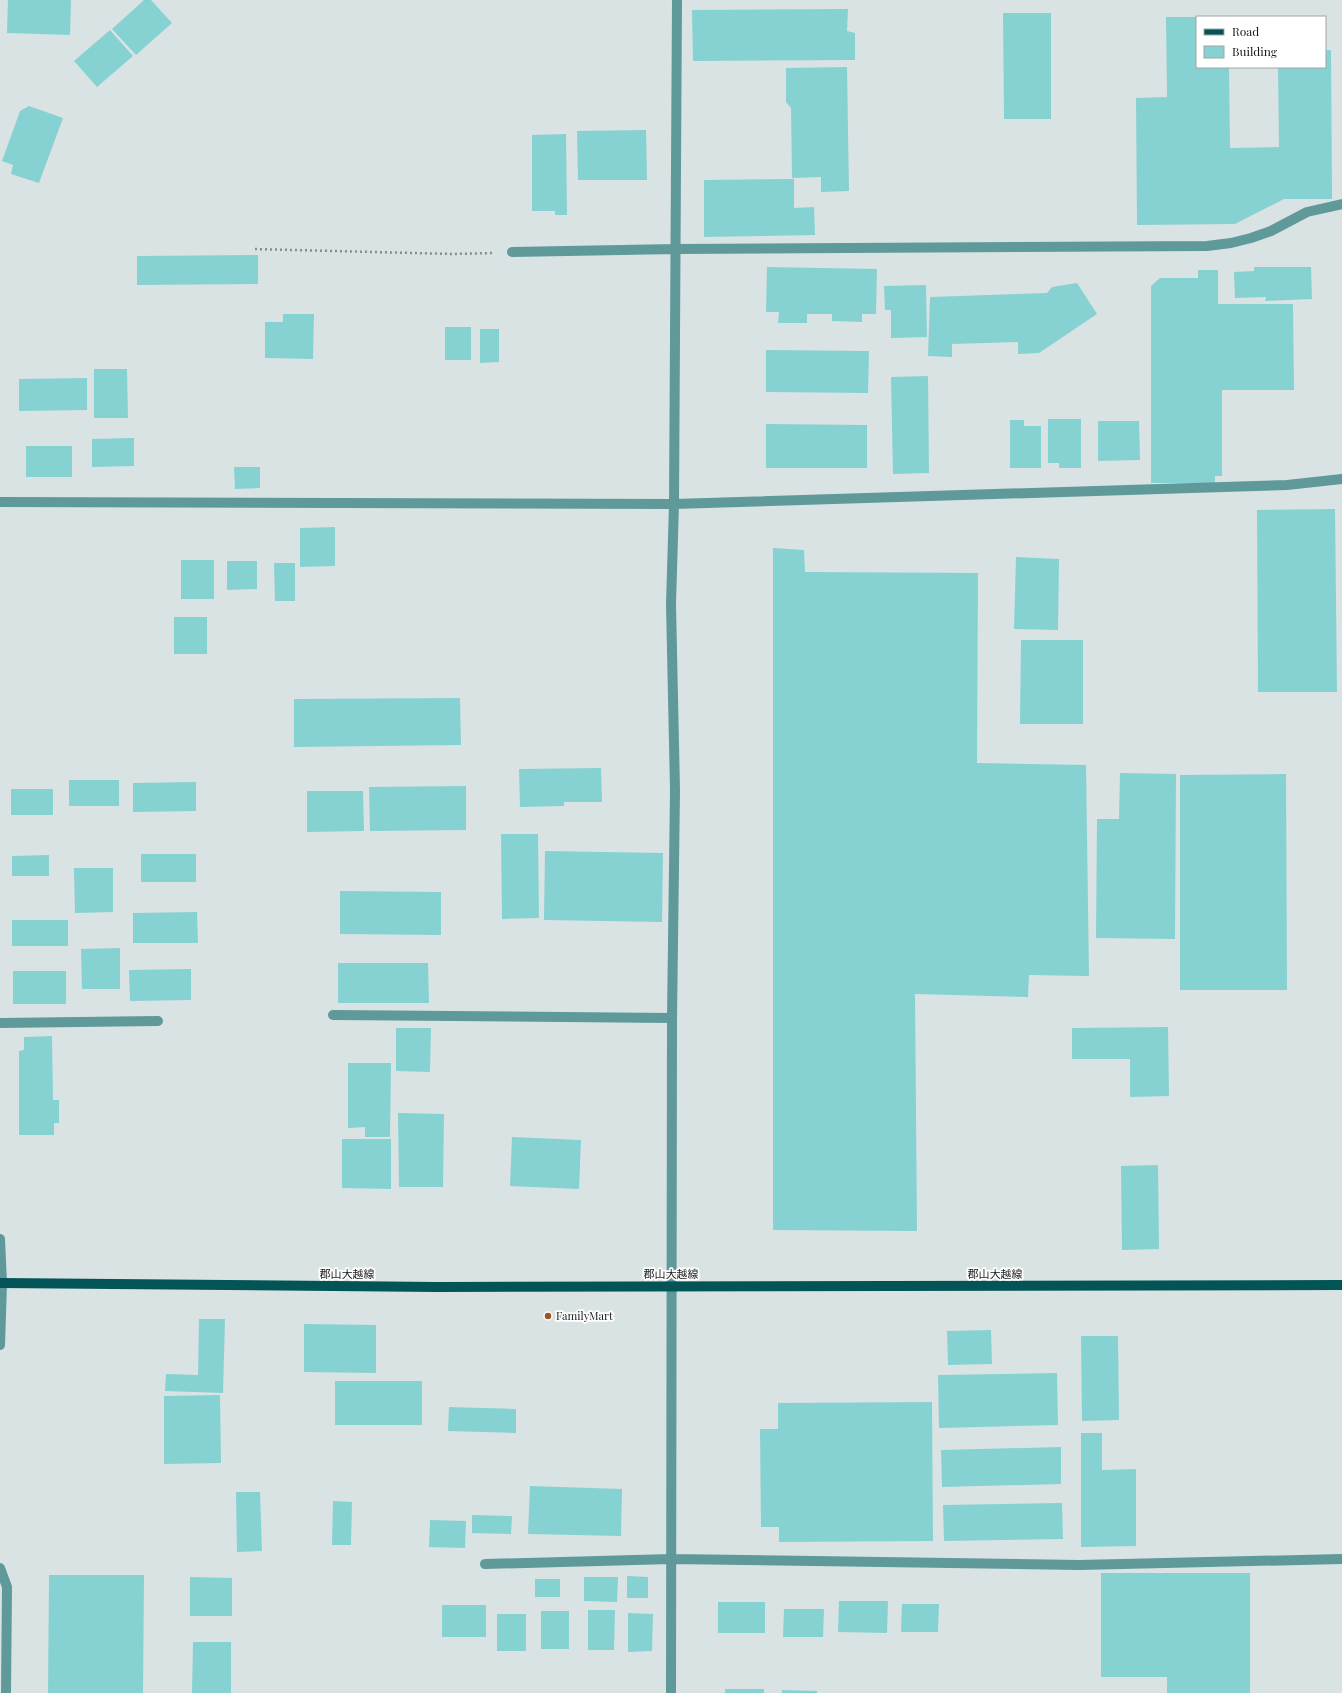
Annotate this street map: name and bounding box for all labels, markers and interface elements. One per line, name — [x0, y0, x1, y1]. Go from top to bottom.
legend — [1196, 16, 1326, 68]
text: Road — [1232, 23, 1259, 39]
text: Building — [1232, 43, 1278, 59]
street label: 郡山大越線 — [320, 1266, 375, 1281]
street label: 郡山大越線 — [644, 1266, 699, 1281]
street label: 郡山大越線 — [968, 1266, 1023, 1281]
place label: FamilyMart — [556, 1308, 613, 1323]
marker: FamilyMart — [543, 1311, 553, 1321]

